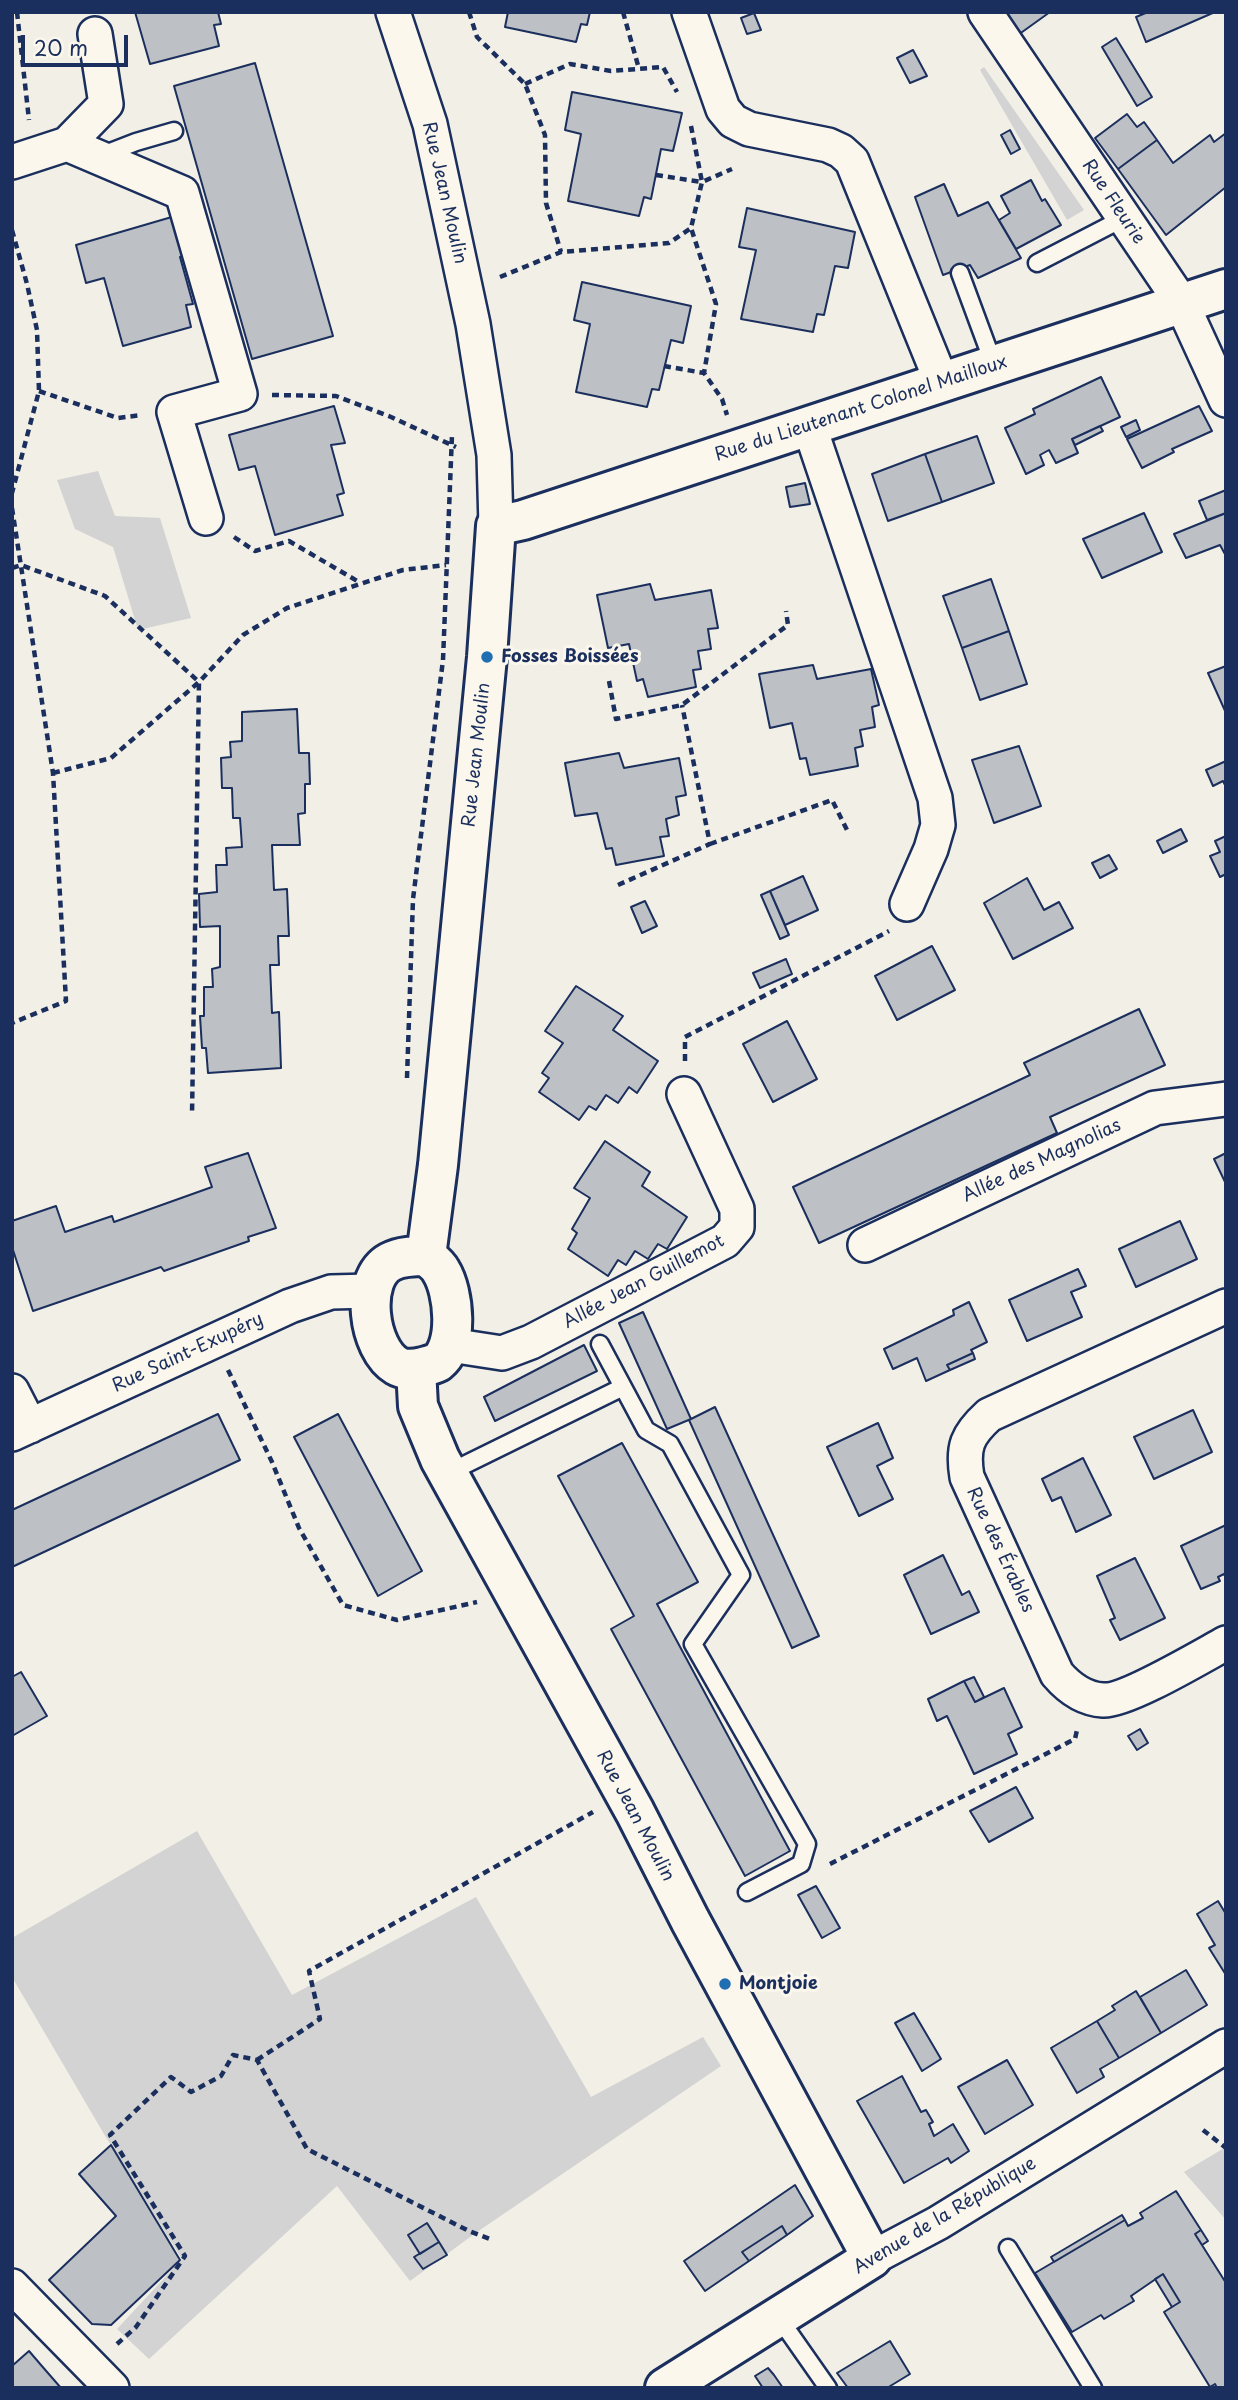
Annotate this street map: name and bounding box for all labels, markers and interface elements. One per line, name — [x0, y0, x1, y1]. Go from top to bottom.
scale bar — [24, 21, 131, 65]
text: 20 m — [34, 31, 88, 63]
street label: Rue Jean Moulin — [417, 120, 471, 266]
street label: Rue Fleurie — [1077, 156, 1149, 248]
street label: Rue du Lieutenant Colonel Mailloux — [712, 351, 1010, 467]
place label: Fosses Boissées — [501, 646, 639, 668]
marker: Fosses Boissées — [479, 649, 495, 665]
street label: Rue Jean Moulin — [459, 682, 495, 828]
street label: Allée des Magnolias — [959, 1115, 1125, 1207]
street label: Allée Jean Guillemot — [560, 1230, 728, 1334]
street label: Rue Saint-Exupéry — [109, 1309, 267, 1397]
street label: Rue des Érables — [962, 1484, 1038, 1616]
street label: Rue Jean Moulin — [591, 1747, 679, 1885]
place label: Montjoie — [739, 1973, 818, 1995]
marker: Montjoie — [717, 1976, 733, 1992]
street label: Avenue de la République — [850, 2153, 1040, 2279]

